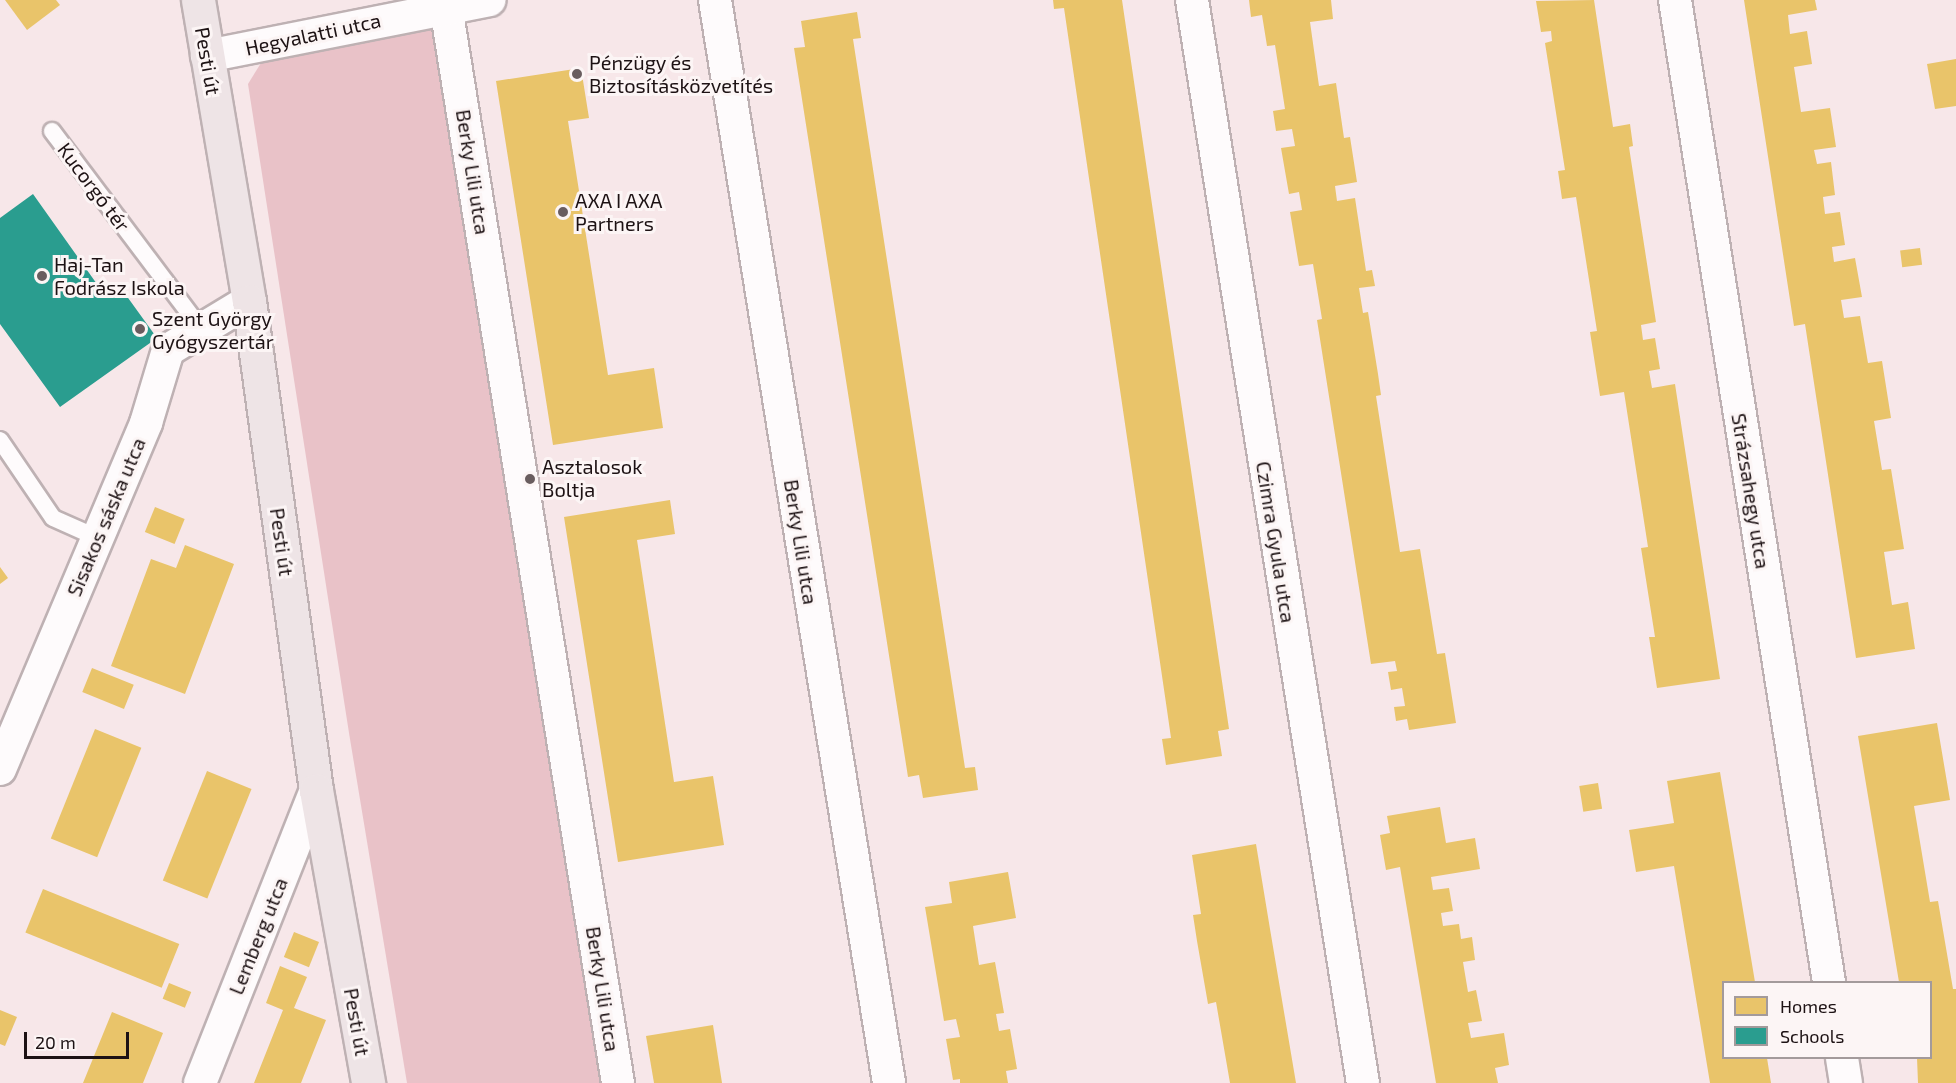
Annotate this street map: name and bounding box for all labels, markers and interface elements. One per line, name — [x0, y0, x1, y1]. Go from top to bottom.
street label: Hegyalatti utca — [243, 8, 383, 60]
street label: Pesti út — [190, 25, 226, 97]
place label: Pénzügy és Biztosításközvetítés — [589, 51, 773, 98]
marker: Pénzügy és Biztosításközvetítés — [570, 67, 584, 81]
street label: Berky Lili utca — [451, 108, 495, 236]
street label: Kucorgó tér — [53, 138, 135, 236]
place label: AXA I AXA Partners — [575, 189, 663, 236]
marker: AXA I AXA Partners — [556, 205, 570, 219]
place label: Haj-Tan Fodrász Iskola — [54, 252, 185, 299]
marker: Haj-Tan Fodrász Iskola — [35, 269, 49, 283]
place label: Szent György Gyógyszertár — [152, 306, 274, 353]
marker: Szent György Gyógyszertár — [133, 322, 147, 336]
street label: Strázsahegy utca — [1727, 411, 1775, 571]
street label: Sisakos sáska utca — [62, 434, 150, 600]
place label: Asztalosok Boltja — [542, 455, 642, 502]
street label: Czimra Gyula utca — [1251, 460, 1301, 624]
marker: Asztalosok Boltja — [523, 472, 537, 486]
street label: Berky Lili utca — [779, 478, 823, 606]
street label: Pesti út — [265, 506, 299, 578]
street label: Lemberg utca — [224, 874, 292, 998]
street label: Berky Lili utca — [581, 925, 625, 1053]
legend — [1722, 981, 1932, 1059]
street label: Pesti út — [339, 986, 375, 1058]
text: Homes — [1780, 995, 1837, 1017]
scale bar — [27, 1020, 132, 1058]
text: Schools — [1780, 1025, 1844, 1047]
text: 20 m — [35, 1031, 76, 1053]

